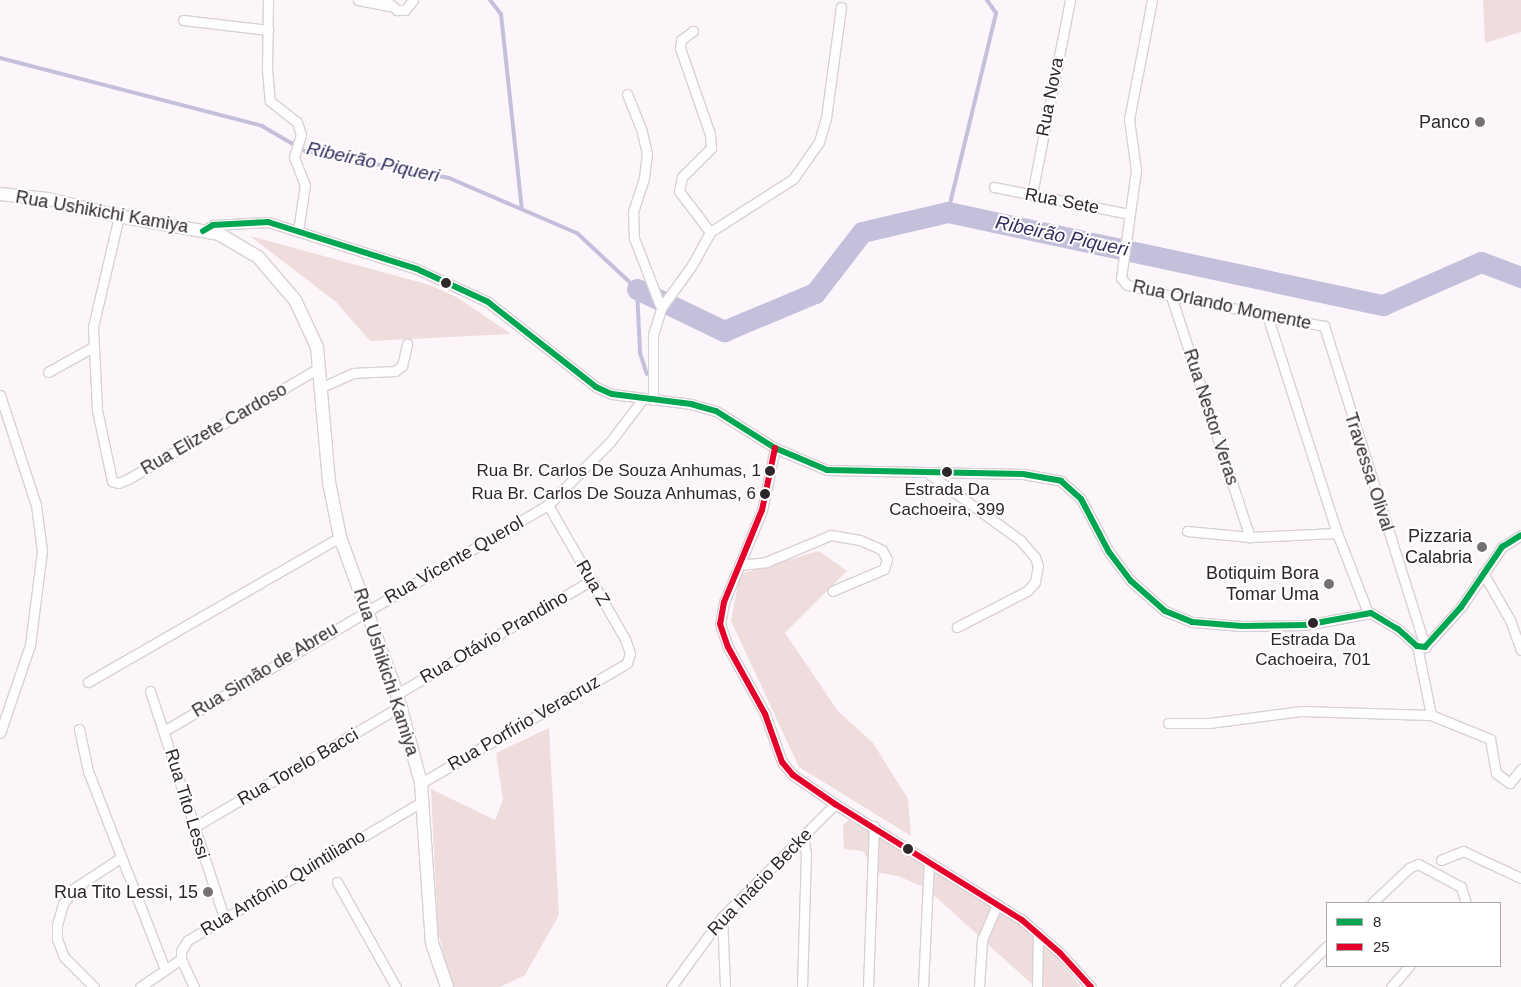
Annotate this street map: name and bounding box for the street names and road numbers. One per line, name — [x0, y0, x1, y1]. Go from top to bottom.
street label: Rua Nova — [1032, 56, 1068, 138]
street label: Rua Sete — [1023, 183, 1101, 219]
street label: Rua Ushikichi Kamiya — [14, 186, 190, 238]
street label: Rua Orlando Momente — [1131, 276, 1313, 334]
street label: Rua Nestor Veras — [1179, 346, 1243, 488]
street label: Rua Elizete Cardoso — [137, 378, 291, 480]
street label: Travessa Olival — [1340, 410, 1398, 534]
street label: Rua Vicente Querol — [381, 511, 527, 609]
street label: Rua Z — [571, 556, 615, 610]
street label: Rua Ushikichi Kamiya — [349, 585, 423, 759]
street label: Rua Otávio Prandino — [416, 586, 572, 688]
street label: Rua Simão de Abreu — [188, 618, 342, 722]
street label: Rua Porfírio Veracruz — [444, 671, 604, 775]
street label: Rua Torelo Bacci — [234, 724, 362, 810]
street label: Rua Tito Lessi — [160, 746, 214, 862]
street label: Rua Inácio Becke — [703, 824, 817, 940]
street label: Rua Antônio Quintiliano — [196, 825, 370, 941]

